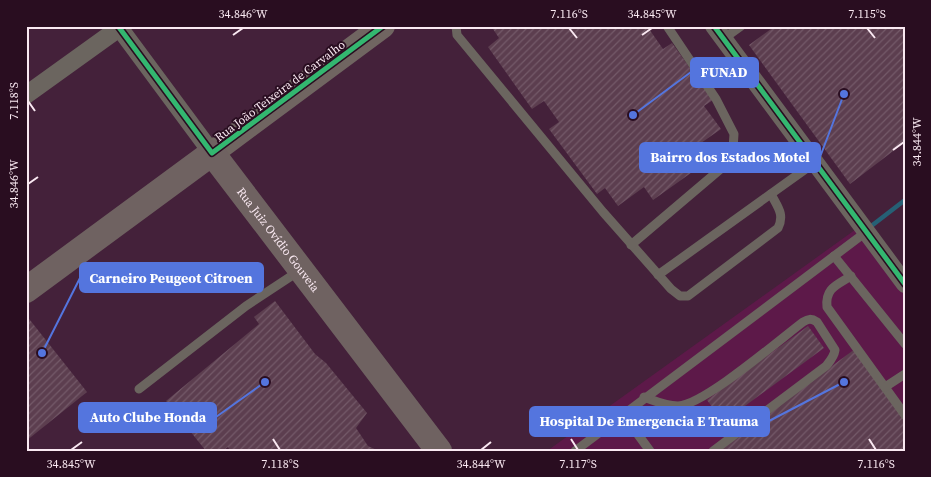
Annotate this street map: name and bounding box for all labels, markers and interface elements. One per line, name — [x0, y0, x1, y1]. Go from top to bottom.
text: 34.846°W — [218, 6, 268, 22]
text: 7.116°S — [550, 6, 588, 22]
text: 34.845°W — [627, 6, 677, 22]
text: 7.115°S — [848, 6, 886, 22]
street label: Rua João Teixeira de Carvalho — [212, 36, 349, 145]
callout: FUNAD — [691, 58, 758, 87]
text: FUNAD — [701, 62, 748, 82]
text: 7.118°S — [6, 82, 22, 120]
text: 34.844°W — [909, 117, 925, 167]
callout: Bairro dos Estados Motel — [640, 143, 820, 172]
text: Bairro dos Estados Motel — [650, 147, 810, 167]
text: 34.846°W — [6, 159, 22, 209]
street label: Rua Juiz Ovídio Gouveia — [233, 184, 324, 296]
callout: Carneiro Peugeot Citroen — [80, 263, 263, 292]
text: Carneiro Peugeot Citroen — [89, 268, 253, 288]
callout: Auto Clube Honda — [79, 403, 216, 432]
text: Auto Clube Honda — [90, 407, 207, 427]
callout: Hospital De Emergencia E Trauma — [530, 407, 769, 436]
text: Hospital De Emergencia E Trauma — [539, 411, 759, 431]
text: 34.845°W — [46, 456, 96, 472]
text: 7.118°S — [261, 456, 299, 472]
text: 34.844°W — [456, 456, 506, 472]
text: 7.117°S — [559, 456, 597, 472]
text: 7.116°S — [857, 456, 895, 472]

